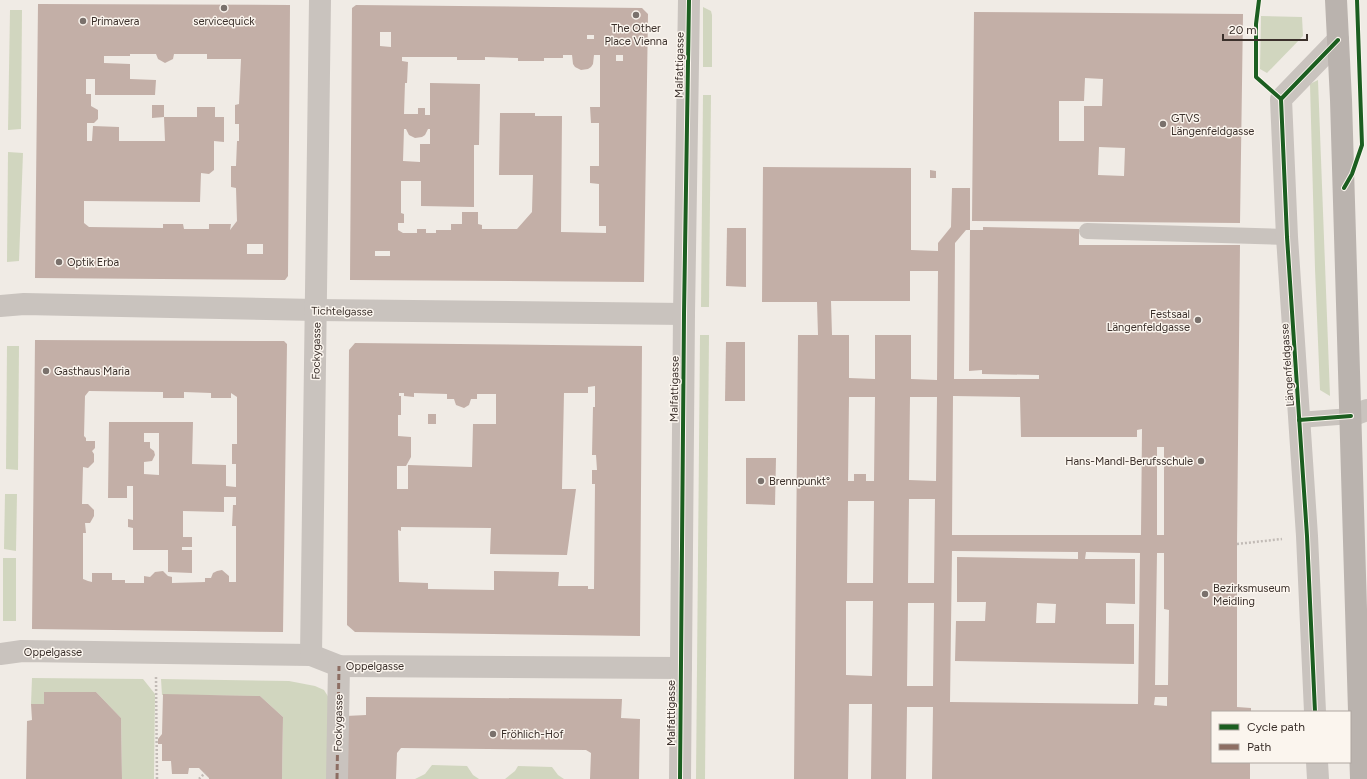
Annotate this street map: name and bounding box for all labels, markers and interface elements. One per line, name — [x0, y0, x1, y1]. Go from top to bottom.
marker: servicequick — [219, 3, 229, 13]
marker: The Other Place Vienna — [631, 10, 641, 20]
place label: Primavera — [91, 15, 139, 28]
place label: servicequick — [193, 15, 255, 28]
marker: Primavera — [78, 16, 88, 26]
scale bar — [1223, 16, 1307, 42]
place label: The Other Place Vienna — [604, 22, 668, 48]
text: 20 m — [1229, 23, 1257, 37]
street label: Malfattigasse — [672, 32, 687, 98]
place label: GTVS Längenfeldgasse — [1171, 112, 1254, 138]
marker: GTVS Längenfeldgasse — [1158, 119, 1168, 129]
place label: Optik Erba — [67, 256, 119, 269]
marker: Optik Erba — [54, 257, 64, 267]
street label: Tichtelgasse — [311, 304, 373, 319]
place label: Festsaal Längenfeldgasse — [1107, 308, 1190, 334]
marker: Festsaal Längenfeldgasse — [1193, 315, 1203, 325]
street label: Fockygasse — [309, 322, 324, 380]
street label: Längenfeldgasse — [1278, 323, 1297, 407]
street label: Malfattigasse — [667, 356, 682, 422]
place label: Gasthaus Maria — [54, 365, 130, 378]
marker: Gasthaus Maria — [41, 366, 51, 376]
place label: Hans-Mandl-Berufsschule — [1065, 455, 1193, 468]
marker: Hans-Mandl-Berufsschule — [1196, 456, 1206, 466]
place label: Brennpunkt° — [769, 475, 830, 488]
marker: Brennpunkt° — [756, 476, 766, 486]
place label: Bezirksmuseum Meidling — [1213, 582, 1290, 608]
marker: Bezirksmuseum Meidling — [1200, 589, 1210, 599]
street label: Oppelgasse — [24, 646, 82, 659]
street label: Oppelgasse — [346, 660, 404, 673]
street label: Malfattigasse — [665, 680, 678, 746]
street label: Fockygasse — [331, 694, 346, 752]
legend — [1211, 711, 1351, 763]
text: Cycle path — [1247, 720, 1305, 734]
place label: Fröhlich-Hof — [501, 728, 564, 741]
marker: Fröhlich-Hof — [488, 729, 498, 739]
text: Path — [1247, 740, 1271, 754]

